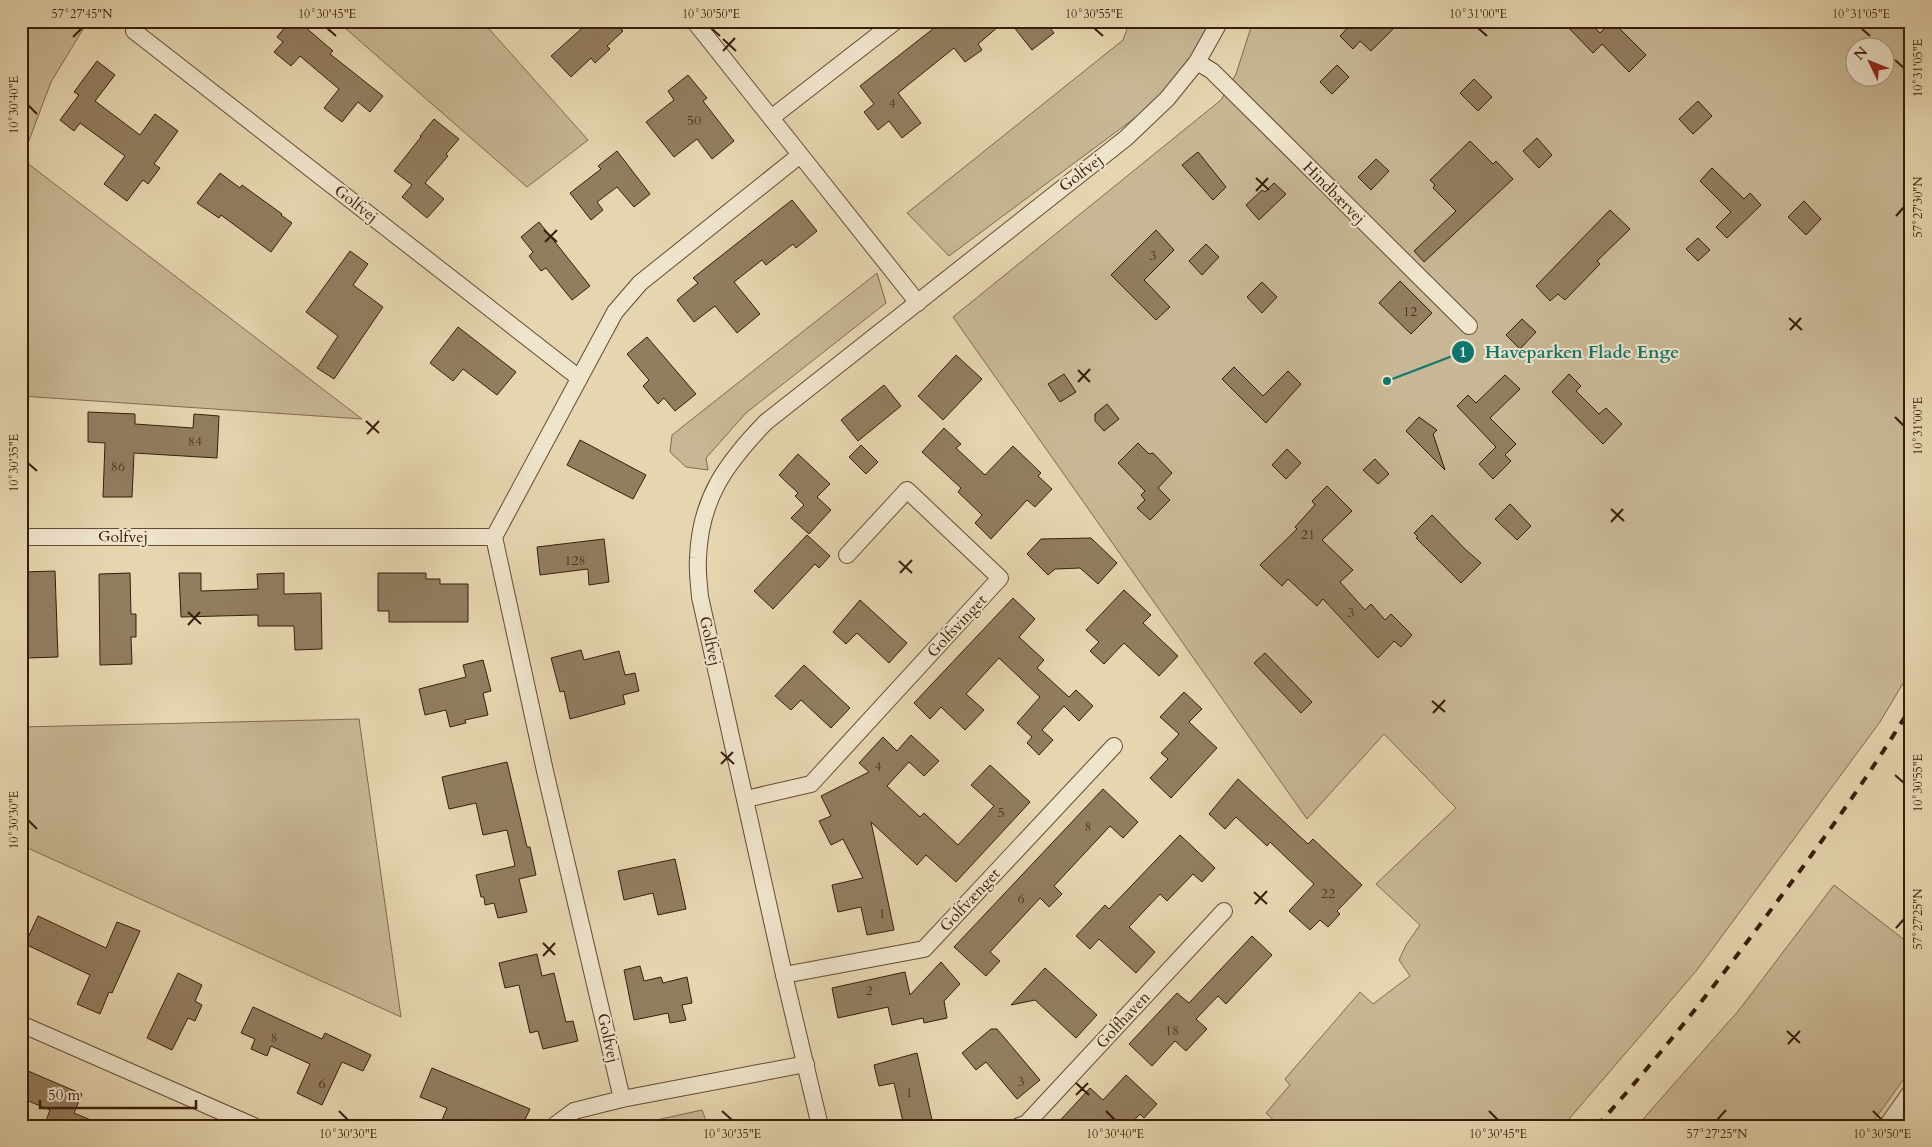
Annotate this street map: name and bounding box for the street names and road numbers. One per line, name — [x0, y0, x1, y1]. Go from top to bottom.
street label: Golfvej — [1054, 149, 1108, 197]
street label: Hindbærvej — [1298, 157, 1370, 229]
street label: Golfvej — [329, 180, 383, 228]
street label: Golfvej — [98, 526, 148, 548]
street label: Golfsvinget — [922, 590, 992, 662]
street label: Golfvej — [694, 614, 726, 668]
street label: Golfvænget — [935, 863, 1005, 937]
street label: Golfhaven — [1091, 987, 1155, 1053]
street label: Golfvej — [592, 1011, 624, 1065]

